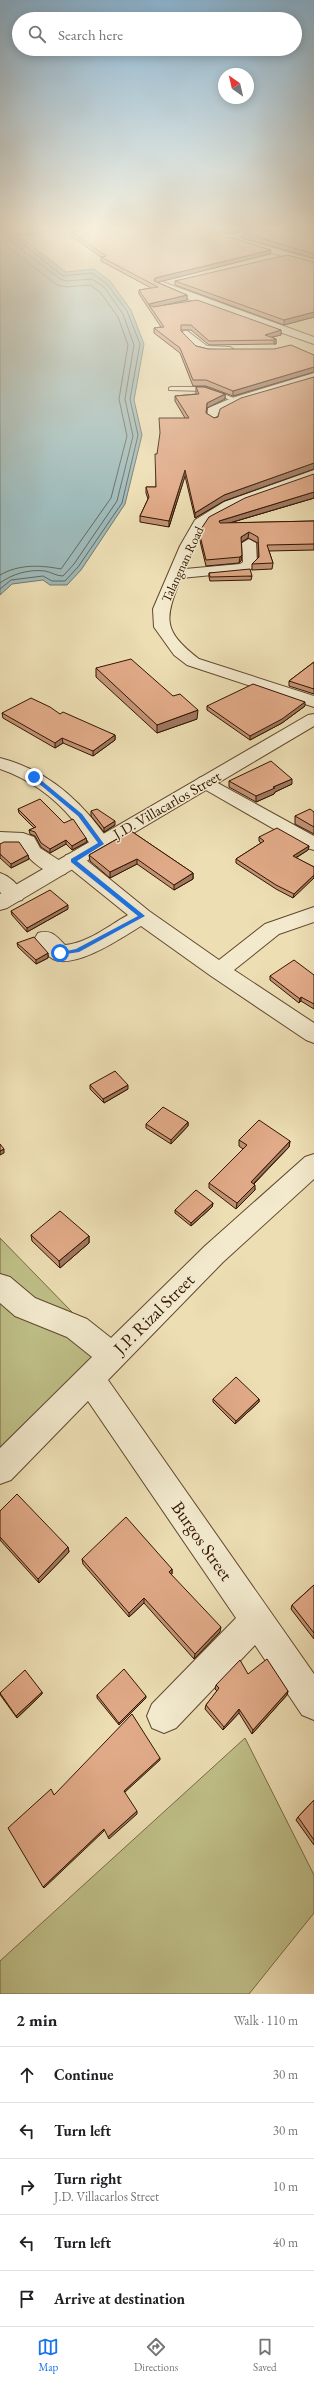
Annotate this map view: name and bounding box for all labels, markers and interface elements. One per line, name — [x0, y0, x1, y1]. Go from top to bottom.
search box — [12, 12, 302, 56]
icon: search — [26, 23, 48, 45]
text: Search here — [58, 25, 123, 44]
north arrow — [218, 68, 254, 104]
street label: Talangnan Road — [157, 523, 208, 605]
street label: J.D. Villacarlos Street — [108, 766, 224, 844]
route end — [25, 768, 43, 786]
route start — [51, 944, 69, 962]
street label: J.P. Rizal Street — [107, 1268, 199, 1360]
street label: Burgos Street — [167, 1497, 238, 1585]
text: 2 min — [16, 2009, 57, 2031]
text: Walk · 110 m — [234, 2012, 298, 2029]
icon: ahead — [16, 2064, 38, 2086]
text: Continue — [54, 2065, 114, 2084]
text: 30 m — [273, 2066, 298, 2083]
icon: left — [16, 2120, 38, 2142]
text: Turn left — [54, 2121, 111, 2140]
text: 30 m — [273, 2122, 298, 2139]
text: Turn right — [54, 2169, 122, 2188]
icon: right — [16, 2176, 38, 2198]
text: 10 m — [273, 2178, 298, 2195]
text: J.D. Villacarlos Street — [54, 2188, 159, 2205]
icon: left — [16, 2232, 38, 2254]
text: Turn left — [54, 2233, 111, 2252]
text: 40 m — [273, 2234, 298, 2251]
icon: arrive — [16, 2288, 38, 2310]
text: Arrive at destination — [54, 2289, 185, 2308]
tab: Map — [37, 2336, 59, 2374]
tab: Directions — [134, 2336, 178, 2374]
tab: Saved — [253, 2336, 277, 2374]

